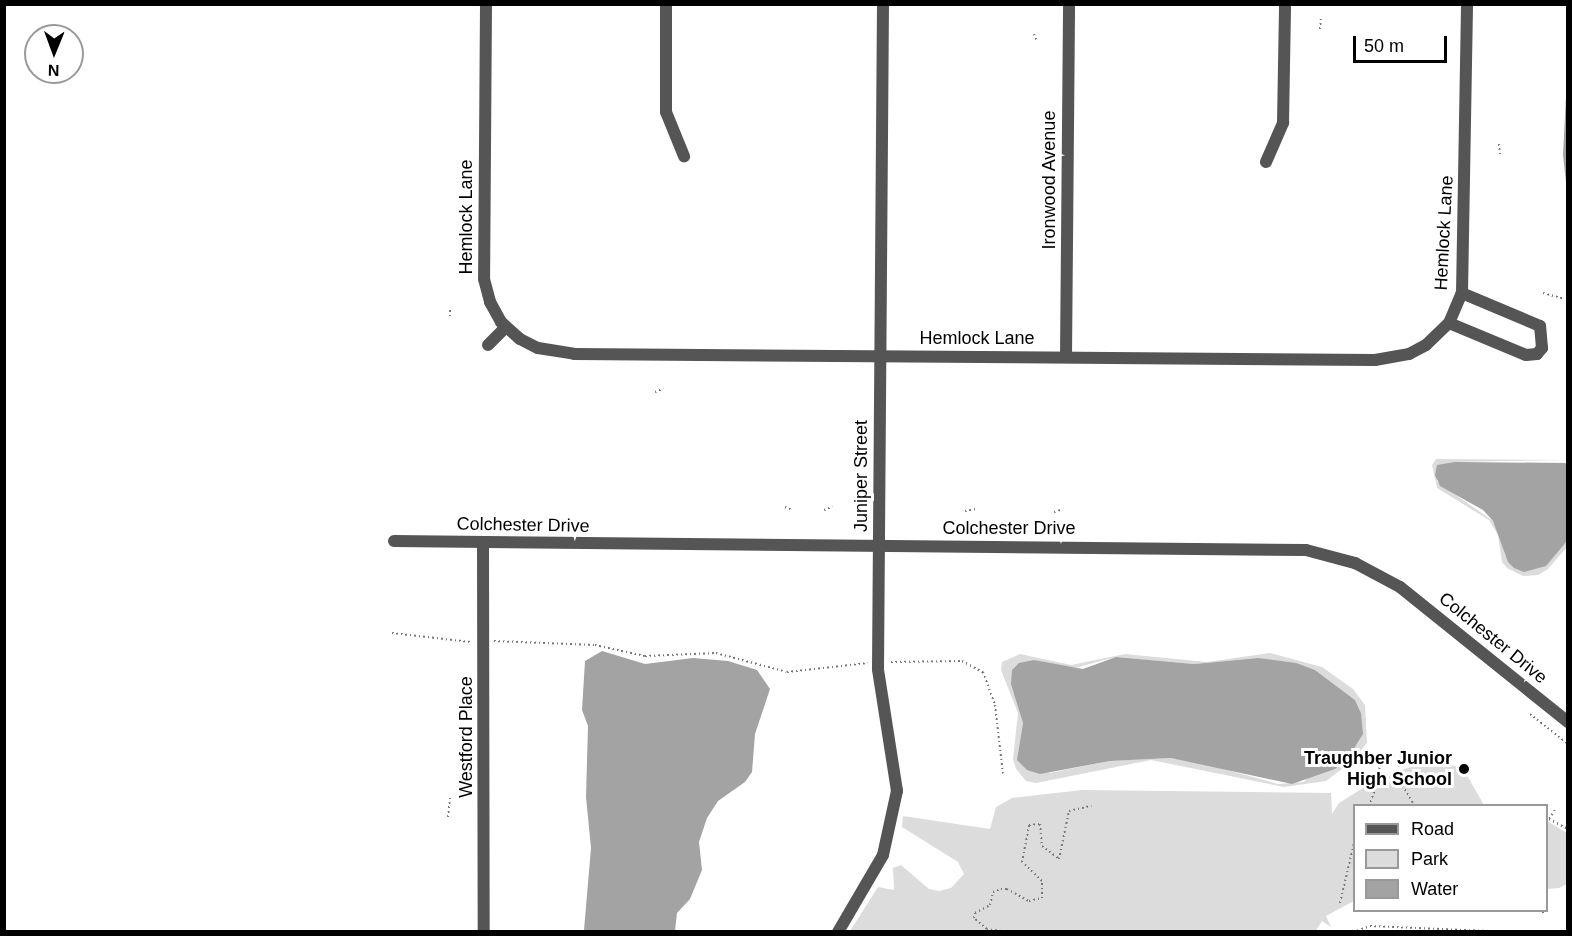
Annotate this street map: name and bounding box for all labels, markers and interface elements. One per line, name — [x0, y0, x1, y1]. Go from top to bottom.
north arrow — [24, 24, 84, 84]
scale bar — [1356, 24, 1450, 62]
text: 50 m — [1364, 36, 1404, 56]
text: N — [48, 62, 60, 79]
street label: Ironwood Avenue — [1038, 110, 1060, 250]
street label: Hemlock Lane — [455, 159, 477, 275]
street label: Hemlock Lane — [1430, 175, 1458, 291]
street label: Hemlock Lane — [919, 327, 1035, 349]
street label: Juniper Street — [850, 420, 872, 532]
street label: Colchester Drive — [456, 513, 590, 537]
street label: Colchester Drive — [942, 517, 1076, 539]
street label: Colchester Drive — [1435, 588, 1551, 688]
street label: Westford Place — [455, 676, 477, 798]
place label: Traughber Junior High School — [1304, 748, 1452, 790]
marker: Traughber Junior High School — [1457, 762, 1471, 776]
legend — [1353, 804, 1548, 912]
text: Road — [1411, 819, 1454, 839]
text: Park — [1411, 849, 1448, 869]
text: Water — [1411, 879, 1458, 899]

